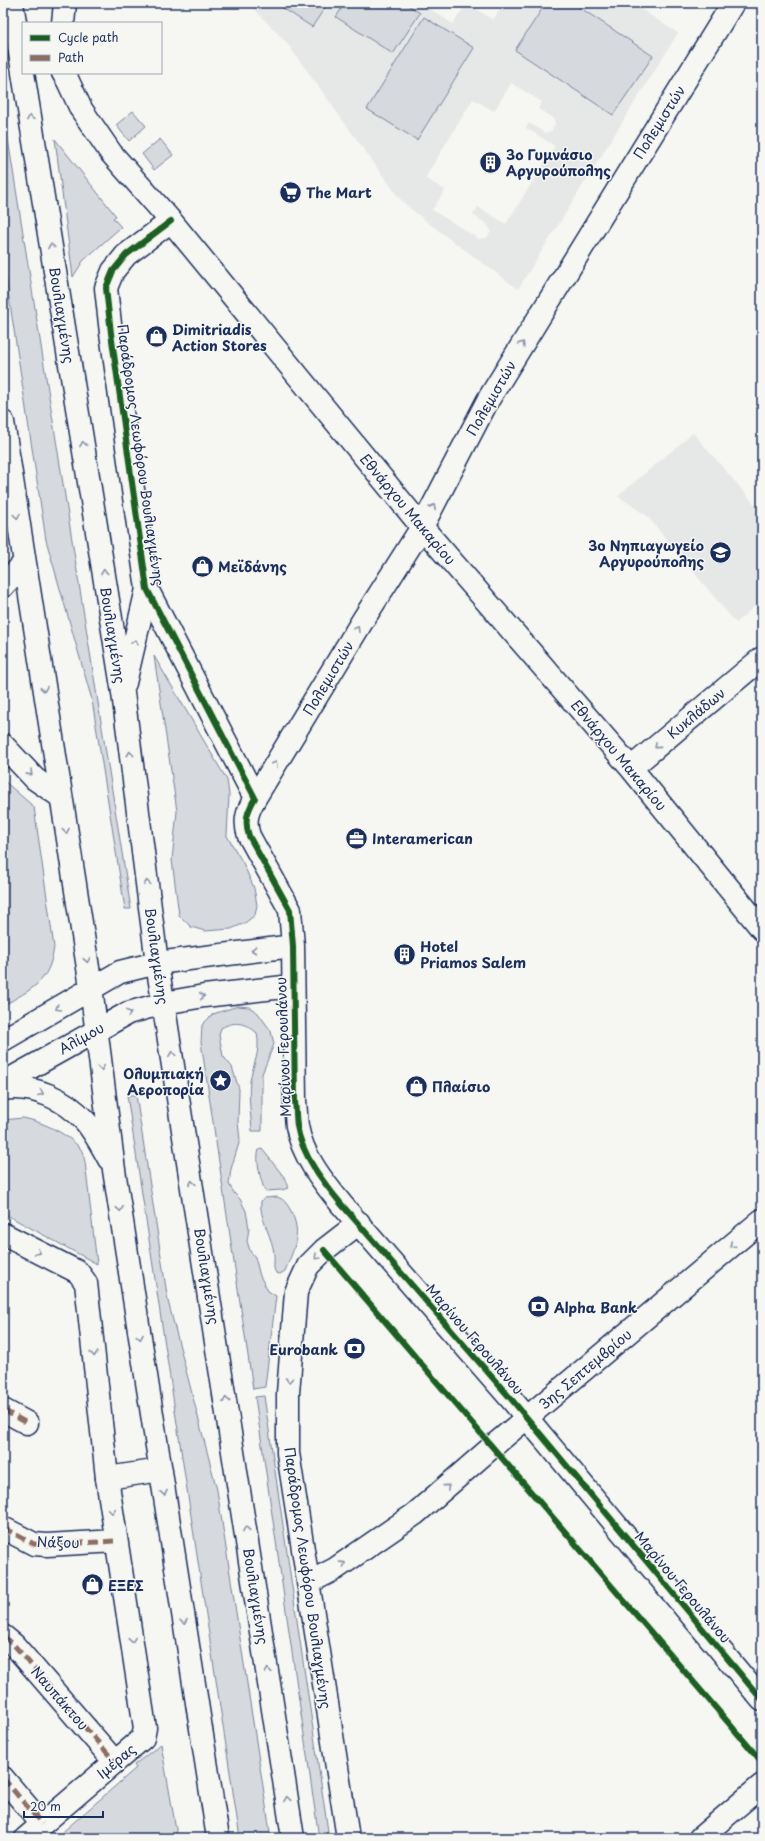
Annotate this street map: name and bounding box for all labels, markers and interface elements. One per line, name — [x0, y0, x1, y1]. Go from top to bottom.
legend — [22, 22, 162, 74]
text: Cycle path — [58, 28, 119, 46]
text: Path — [58, 48, 84, 66]
street label: Πολεμιστών — [628, 81, 690, 163]
one-way arrow — [27, 115, 35, 121]
place label: 3ο Γυμνάσιο Αργυρούπολης — [506, 144, 611, 181]
building icon: 3ο Γυμνάσιο Αργυρούπολης — [477, 149, 503, 175]
supermarket icon: The Mart — [277, 179, 303, 205]
place label: The Mart — [306, 182, 372, 203]
one-way arrow — [47, 243, 56, 249]
street label: Βουλιαγμένης — [44, 265, 80, 365]
place label: Dimitriadis Action Stores — [171, 319, 267, 356]
street label: Παράδρομος Λεωφόρου Βουλιαγμένης — [112, 323, 170, 587]
shop icon: Dimitriadis Action Stores — [144, 324, 170, 350]
one-way arrow — [518, 341, 525, 348]
street label: Πολεμιστών — [461, 357, 521, 439]
one-way arrow — [79, 441, 88, 447]
street label: Εθνάρχου Μακαρίου — [355, 449, 461, 569]
one-way arrow — [428, 504, 435, 511]
one-way arrow — [12, 513, 21, 519]
place label: 3ο Νηπιαγωγείο Αργυρούπολης — [588, 535, 704, 572]
school or university icon: 3ο Νηπιαγωγείο Αργυρούπολης — [707, 540, 733, 566]
shop icon: Μεϊδάνης — [190, 553, 216, 579]
place label: Μεϊδάνης — [218, 556, 287, 577]
one-way arrow — [100, 569, 108, 575]
street label: Βουλιαγμένης — [95, 585, 131, 685]
one-way arrow — [353, 627, 360, 634]
street label: Πολεμιστών — [297, 637, 359, 719]
one-way arrow — [130, 639, 138, 645]
street label: Κυκλάδων — [662, 682, 730, 744]
one-way arrow — [39, 686, 48, 692]
street label: Εθνάρχου Μακαρίου — [566, 695, 672, 815]
one-way arrow — [654, 741, 662, 748]
one-way arrow — [126, 751, 135, 757]
one-way arrow — [270, 761, 278, 768]
one-way arrow — [25, 768, 33, 776]
office icon: Interamerican — [344, 825, 370, 851]
one-way arrow — [62, 828, 70, 835]
place label: Interamerican — [372, 828, 473, 849]
one-way arrow — [143, 880, 152, 886]
street label: Βουλιαγμένης — [140, 906, 174, 1006]
place label: Hotel Priamos Salem — [420, 936, 526, 973]
building icon: Hotel Priamos Salem — [391, 941, 417, 967]
one-way arrow — [251, 945, 257, 954]
one-way arrow — [82, 957, 91, 963]
street label: Μαρίνου Γερουλάνου — [270, 977, 296, 1117]
one-way arrow — [199, 992, 205, 1001]
one-way arrow — [55, 1003, 62, 1010]
one-way arrow — [126, 1009, 133, 1018]
street label: Αλίμου — [54, 1017, 108, 1059]
one-way arrow — [168, 1051, 177, 1057]
place label: Ολυμπιακή Αεροπορία — [123, 1063, 204, 1100]
one-way arrow — [97, 1065, 106, 1071]
place icon: Ολυμπιακή Αεροπορία — [207, 1068, 233, 1094]
shop icon: Πλαίσιο — [404, 1073, 430, 1099]
place label: Πλαίσιο — [432, 1076, 490, 1097]
one-way arrow — [38, 1088, 45, 1096]
one-way arrow — [188, 1180, 197, 1186]
one-way arrow — [116, 1206, 124, 1212]
street label: Βουλιαγμένης — [189, 1226, 225, 1326]
one-way arrow — [729, 1240, 737, 1247]
one-way arrow — [33, 1247, 41, 1255]
one-way arrow — [314, 1252, 322, 1260]
street label: Μαρίνου Γερουλάνου — [421, 1279, 529, 1399]
bank icon: Alpha Bank — [525, 1294, 551, 1320]
place label: Alpha Bank — [553, 1297, 638, 1318]
street label: 3ης Σεπτεμβρίου — [534, 1324, 636, 1414]
one-way arrow — [135, 1334, 144, 1340]
bank icon: Eurobank — [341, 1336, 367, 1362]
place label: Eurobank — [269, 1339, 339, 1360]
one-way arrow — [89, 1351, 98, 1357]
one-way arrow — [285, 1377, 293, 1383]
one-way arrow — [222, 1397, 231, 1403]
street label: Παράδρομος Λεωφόρου Βουλιαγμένης — [279, 1446, 337, 1710]
one-way arrow — [442, 1485, 449, 1492]
one-way arrow — [159, 1490, 168, 1496]
one-way arrow — [107, 1508, 116, 1514]
one-way arrow — [242, 1526, 251, 1532]
street label: Μαρίνου Γερουλάνου — [630, 1527, 736, 1647]
street label: Νάξου — [36, 1531, 80, 1553]
street label: Βουλιαγμένης — [238, 1546, 274, 1646]
one-way arrow — [338, 1562, 345, 1569]
shop icon: ΕΞΕΣ — [79, 1572, 105, 1598]
place label: ΕΞΕΣ — [108, 1575, 144, 1596]
one-way arrow — [179, 1619, 188, 1625]
one-way arrow — [127, 1636, 136, 1643]
street label: Ναυπάκτου — [26, 1661, 94, 1735]
one-way arrow — [264, 1668, 272, 1674]
street label: Ιμέρας — [92, 1738, 140, 1784]
scale bar — [24, 1793, 103, 1819]
one-way arrow — [283, 1796, 292, 1803]
text: 20 m — [30, 1797, 61, 1815]

